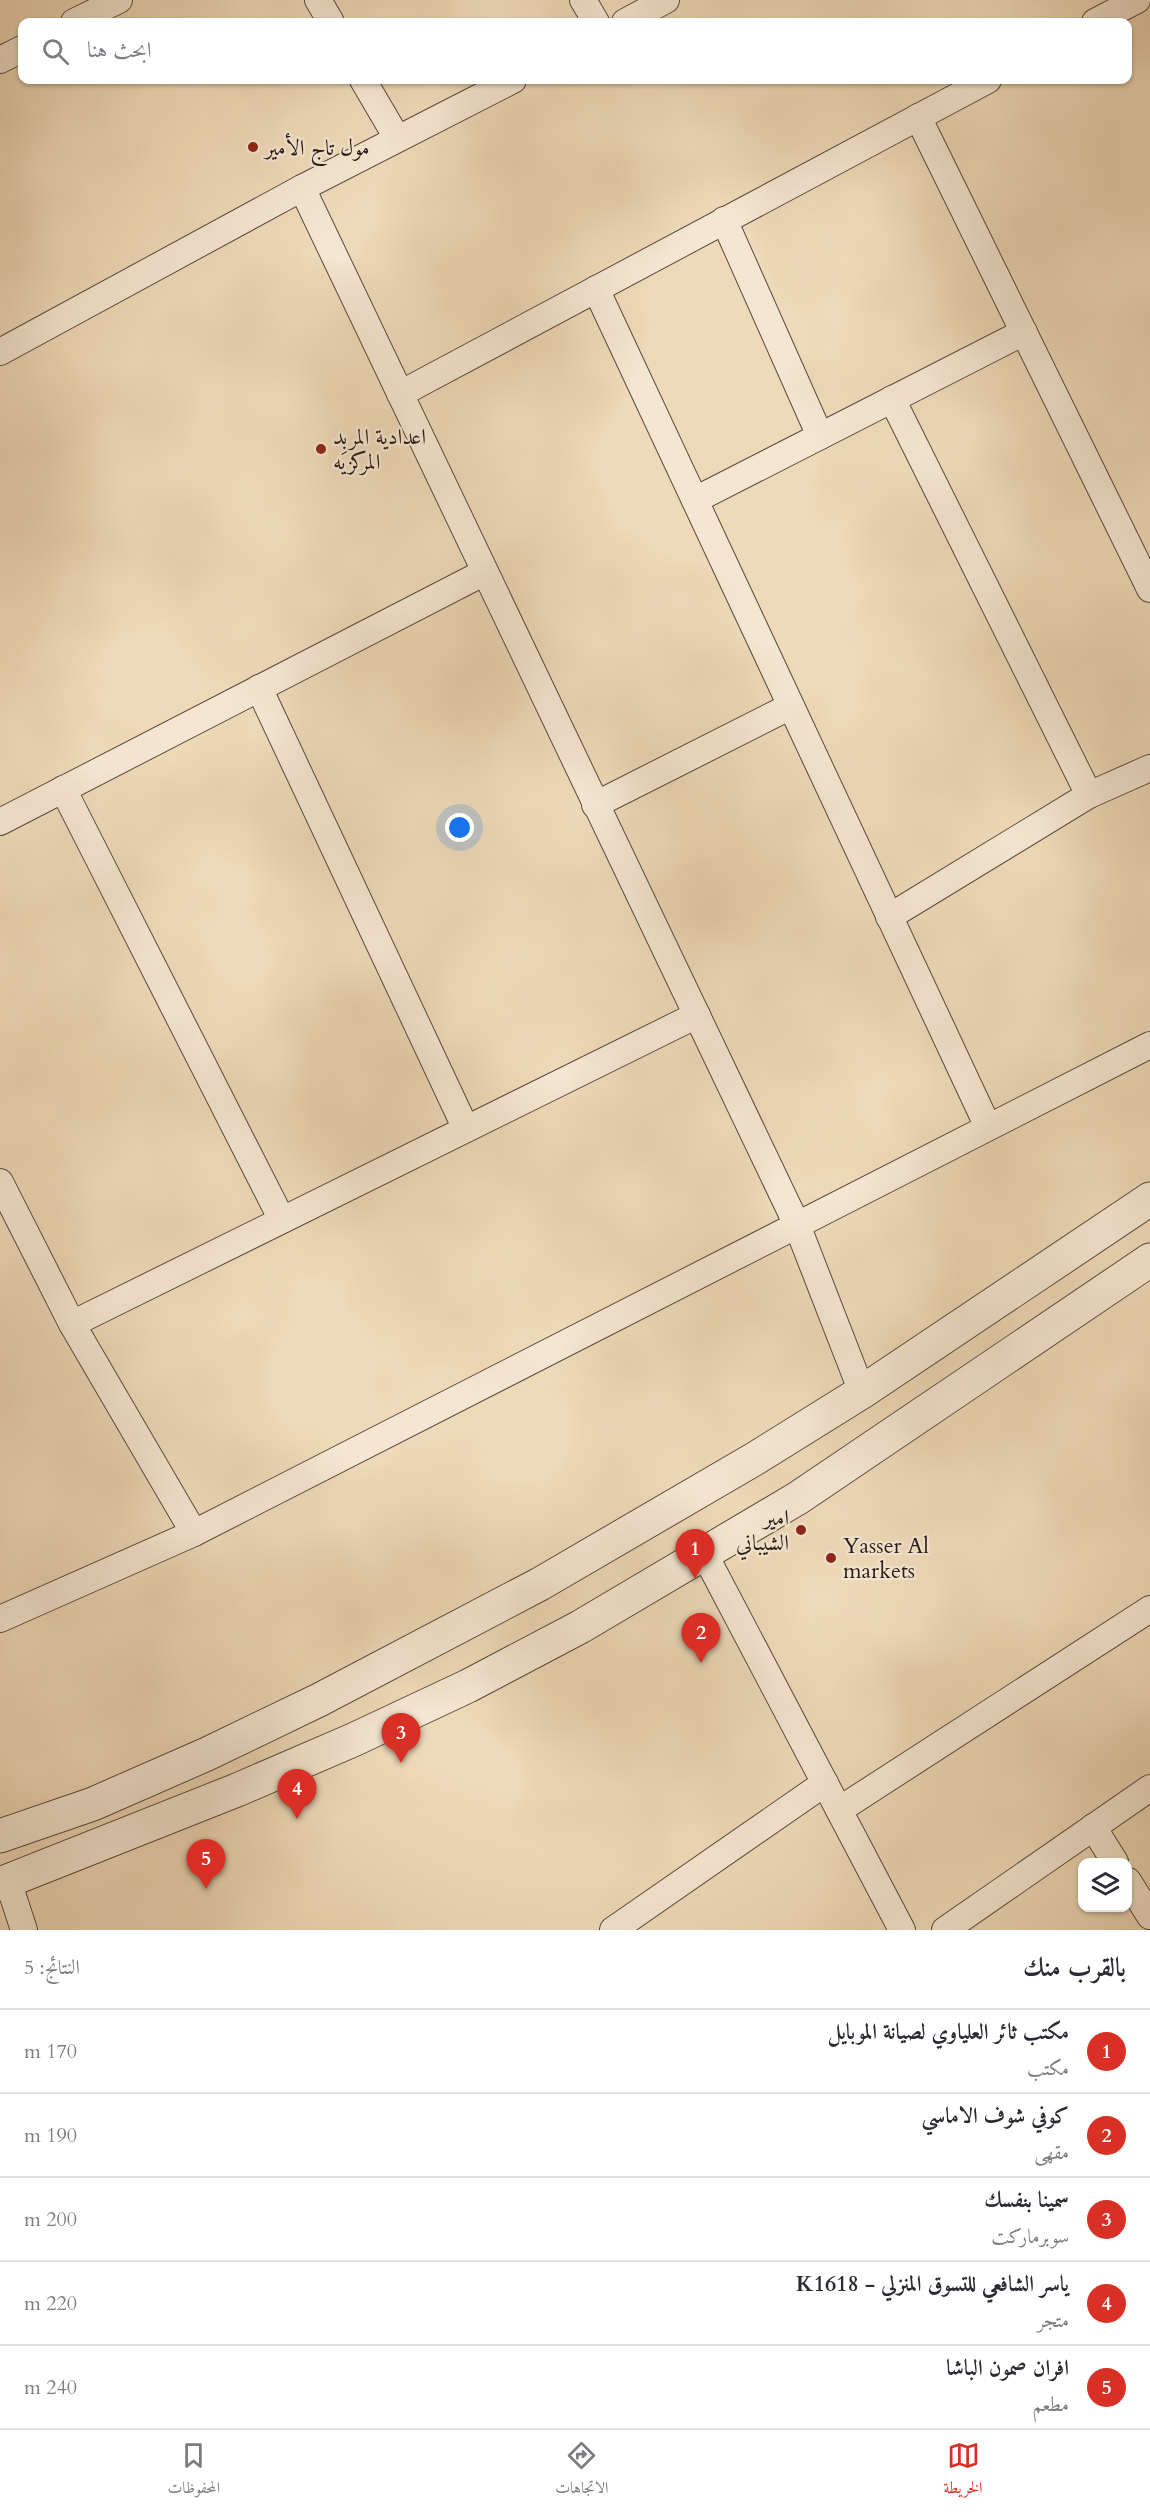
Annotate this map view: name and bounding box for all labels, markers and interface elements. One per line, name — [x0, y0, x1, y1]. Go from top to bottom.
search box — [18, 18, 1132, 84]
icon: search — [39, 35, 72, 68]
text: ابحث هنا — [87, 35, 152, 65]
place label: مول تاج الأمير — [263, 132, 370, 167]
marker: مول تاج الأمير — [246, 140, 260, 154]
place label: اعدادية المربِد المركزيه — [333, 422, 426, 477]
marker: اعدادية المربِد المركزيه — [314, 442, 328, 456]
your location — [445, 813, 474, 842]
place label: امير الشيباني — [736, 1503, 789, 1561]
marker: امير الشيباني — [794, 1523, 808, 1537]
pin: 1 — [676, 1530, 714, 1579]
place label: Yasser Al markets — [843, 1531, 929, 1586]
marker: Yasser Al markets — [824, 1551, 838, 1565]
pin: 2 — [682, 1614, 720, 1663]
pin: 3 — [382, 1714, 420, 1763]
pin: 4 — [278, 1770, 316, 1819]
pin: 5 — [186, 1840, 226, 1889]
map controls — [1078, 1858, 1132, 1912]
button: layers — [1078, 1858, 1132, 1912]
text: بالقرب منك — [1023, 1950, 1126, 1985]
text: النتائج: 5 — [24, 1954, 80, 1981]
text: مكتب ثائر العلياوي لصيانة الموبايل — [828, 2017, 1069, 2047]
text: 170 m — [24, 2038, 77, 2065]
text: 1 — [1101, 2038, 1112, 2065]
text: مكتب — [1027, 2055, 1069, 2082]
text: كوفي شوف الاماسي — [922, 2101, 1069, 2131]
text: 190 m — [24, 2122, 77, 2149]
text: 2 — [1101, 2122, 1112, 2149]
text: مقهى — [1034, 2139, 1069, 2166]
text: سمينا بنفسك — [984, 2185, 1069, 2215]
text: 200 m — [24, 2206, 77, 2233]
text: 3 — [1101, 2206, 1112, 2233]
text: سوبرماركت — [991, 2223, 1069, 2250]
text: ياسر الشافعي للتسوق المنزلي - K1618 — [796, 2269, 1069, 2299]
text: 220 m — [24, 2290, 77, 2317]
text: 4 — [1101, 2290, 1112, 2317]
text: متجر — [1037, 2307, 1069, 2334]
text: افران صمون الباشا — [946, 2353, 1069, 2383]
text: 240 m — [24, 2374, 77, 2401]
text: 5 — [1101, 2374, 1112, 2401]
text: مطعم — [1032, 2391, 1069, 2418]
tab: المحفوظات — [168, 2439, 220, 2503]
tab: الاتجاهات — [555, 2439, 609, 2503]
tab: الخريطة — [944, 2439, 983, 2503]

